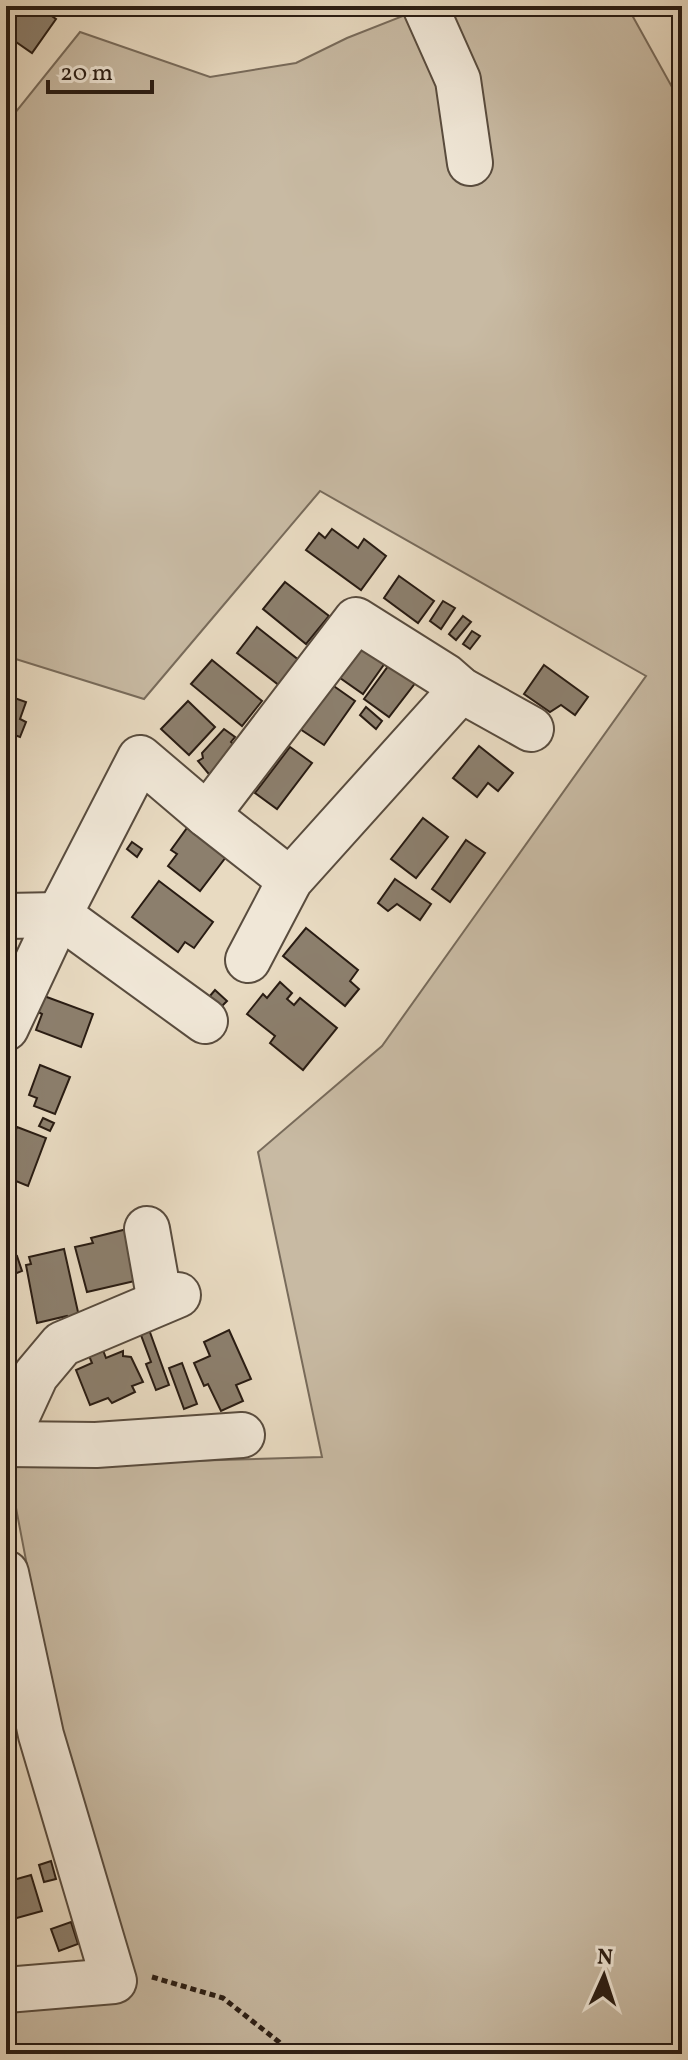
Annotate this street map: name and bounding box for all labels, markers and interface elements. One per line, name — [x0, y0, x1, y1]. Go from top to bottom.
scale bar — [48, 44, 152, 94]
text: 20 m — [60, 57, 113, 91]
north arrow — [564, 1936, 644, 2016]
text: N — [596, 1943, 614, 1974]

